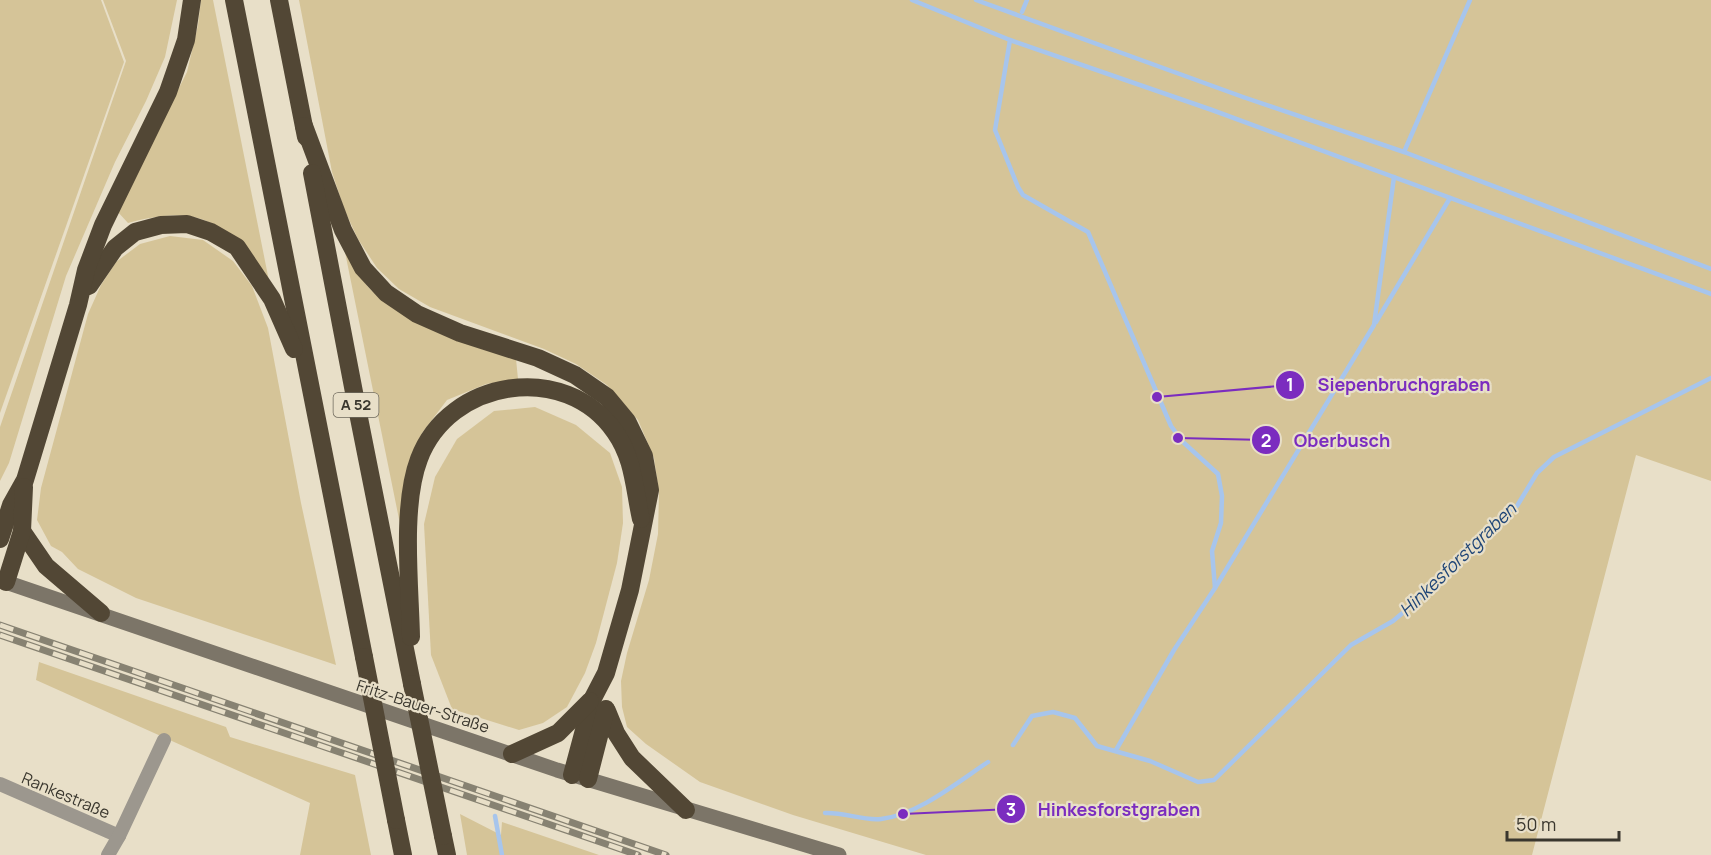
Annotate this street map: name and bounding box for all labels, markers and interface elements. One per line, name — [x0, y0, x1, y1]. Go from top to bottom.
callout: Siepenbruchgraben — [1275, 367, 1502, 403]
text: 1 — [1286, 372, 1294, 396]
text: Siepenbruchgraben — [1318, 372, 1490, 396]
road number: A 52 — [334, 393, 378, 417]
callout: Oberbusch — [1251, 422, 1402, 458]
text: 2 — [1261, 428, 1271, 452]
text: Oberbusch — [1294, 428, 1390, 452]
water label: Hinkesforstgraben — [1394, 496, 1522, 621]
street label: Fritz-Bauer-Straße — [354, 674, 492, 738]
street label: Rankestraße — [19, 767, 113, 823]
callout: Hinkesforstgraben — [996, 791, 1213, 827]
text: 3 — [1006, 797, 1016, 821]
text: Hinkesforstgraben — [1038, 797, 1200, 821]
scale bar — [1507, 804, 1620, 842]
text: 50 m — [1516, 812, 1556, 836]

